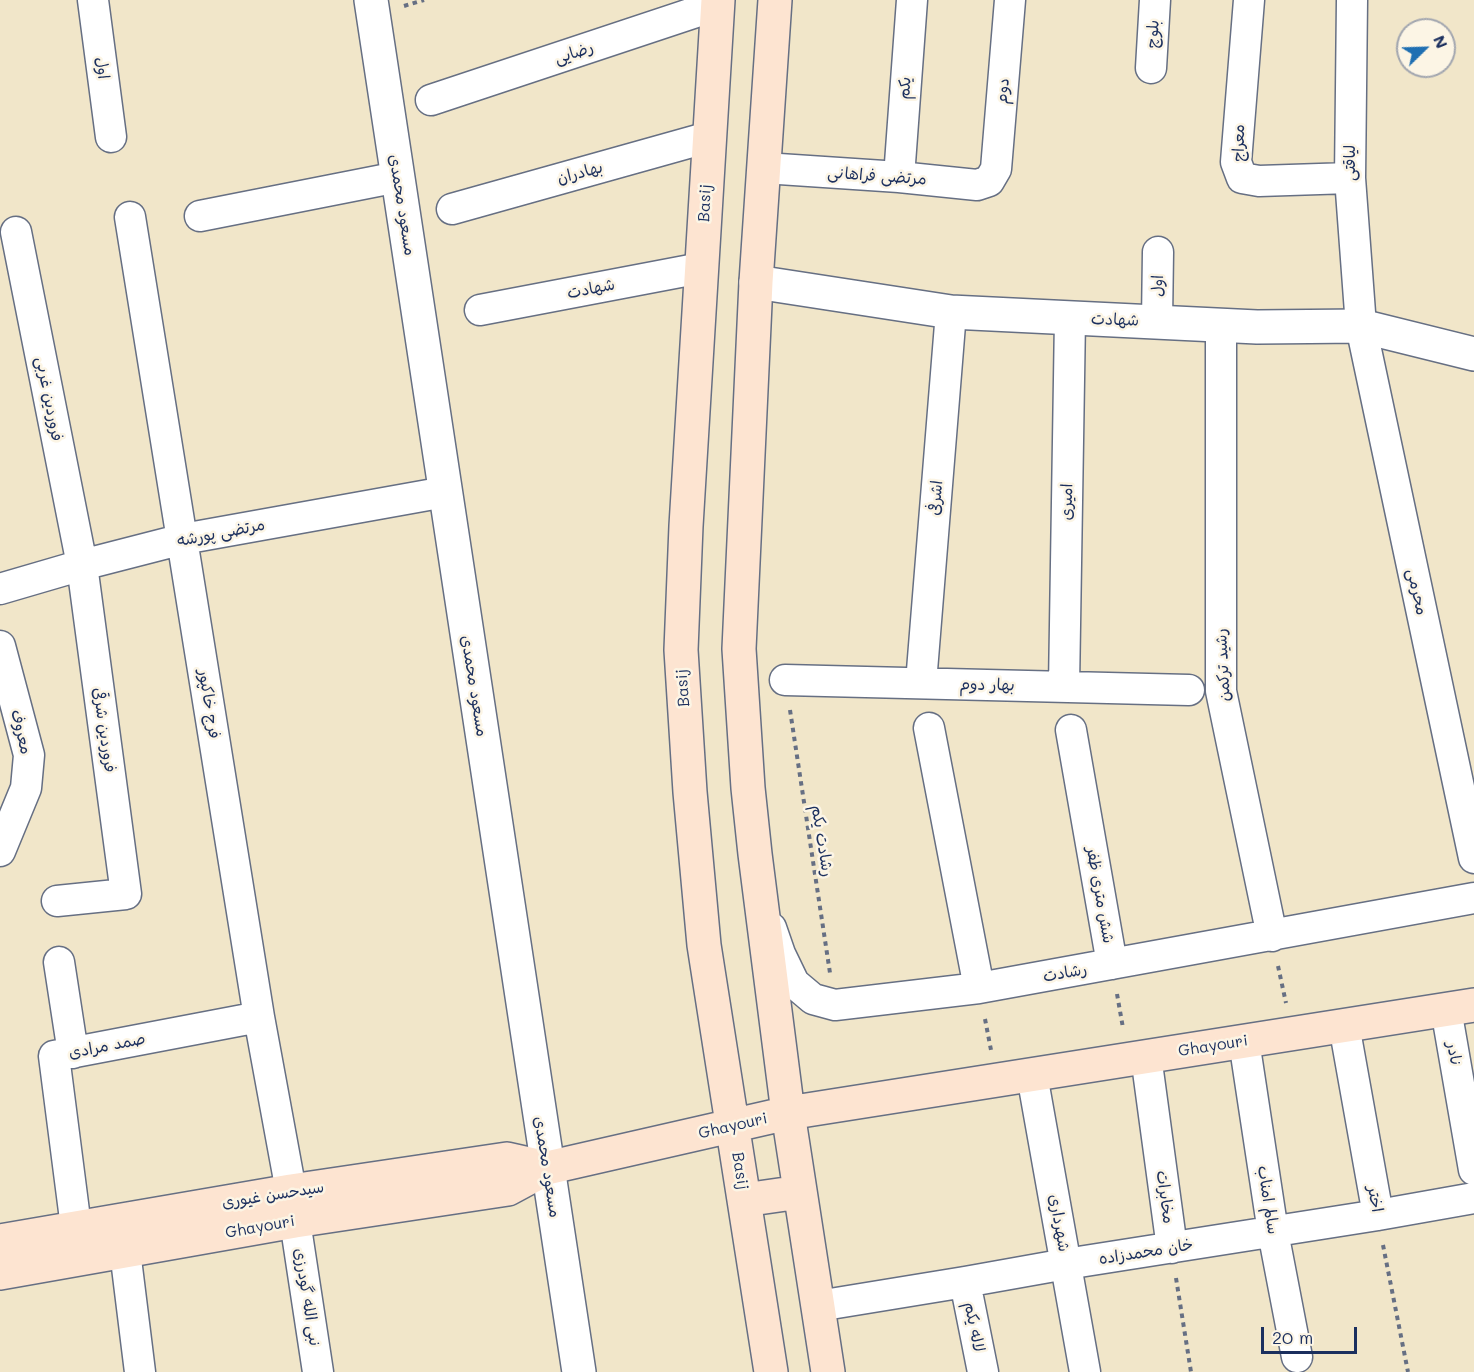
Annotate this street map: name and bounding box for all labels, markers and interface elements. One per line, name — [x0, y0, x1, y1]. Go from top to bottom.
north arrow — [1396, 18, 1456, 78]
street label: بلوچ — [1143, 19, 1163, 49]
text: N — [1429, 32, 1453, 51]
street label: رضایی — [552, 38, 596, 68]
street label: اول — [91, 56, 113, 80]
street label: یکم — [895, 76, 915, 100]
street label: دوم — [992, 77, 1014, 105]
street label: معراج — [1229, 124, 1249, 162]
street label: لیاقتی — [1340, 145, 1360, 181]
street label: مسعود محمدی — [385, 153, 419, 257]
street label: بهادران — [555, 158, 605, 188]
street label: مرتضی فراهانی — [827, 163, 927, 189]
street label: Basij — [694, 184, 716, 222]
street label: شهادت — [566, 275, 616, 303]
street label: اول — [1148, 275, 1168, 297]
street label: شهادت — [1091, 310, 1139, 330]
street label: فروردین غربی — [31, 355, 67, 443]
street label: اشرفی — [925, 480, 947, 516]
street label: امیری — [1057, 483, 1077, 521]
street label: مرتضی پورشه — [175, 515, 267, 551]
street label: محرمی — [1403, 567, 1431, 617]
street label: رشید ترکمن — [1211, 628, 1235, 702]
street label: مسعود محمدی — [457, 634, 491, 738]
street label: فرج خاکپور — [194, 668, 224, 740]
street label: Basij — [672, 668, 694, 708]
street label: بهار دوم — [959, 675, 1015, 695]
street label: فروردین شرقی — [89, 686, 119, 774]
street label: معروف — [7, 708, 35, 756]
street label: رشادت یکم — [807, 804, 837, 878]
street label: شش متری ظفر — [1082, 845, 1118, 945]
street label: رشادت — [1041, 960, 1089, 986]
street label: صمد مرادی — [67, 1029, 147, 1063]
street label: Ghayouri — [1177, 1031, 1249, 1061]
street label: نادر — [1442, 1040, 1466, 1068]
street label: Ghayouri — [697, 1109, 769, 1143]
street label: مسعود محمدی — [530, 1115, 564, 1219]
street label: Basij — [728, 1151, 752, 1191]
street label: سالم امناب — [1253, 1164, 1283, 1236]
street label: مخابرات — [1152, 1169, 1178, 1225]
street label: سیدحسن غیوری — [220, 1177, 326, 1213]
street label: اختر — [1363, 1184, 1387, 1214]
street label: شهرداری — [1045, 1193, 1073, 1253]
street label: Ghayouri — [224, 1211, 296, 1243]
street label: خان محمدزاده — [1097, 1235, 1195, 1269]
street label: نبی الله گودرزی — [290, 1247, 324, 1347]
street label: لاله یکم — [960, 1301, 988, 1353]
scale bar — [1264, 1315, 1360, 1353]
text: 20 m — [1272, 1325, 1313, 1349]

